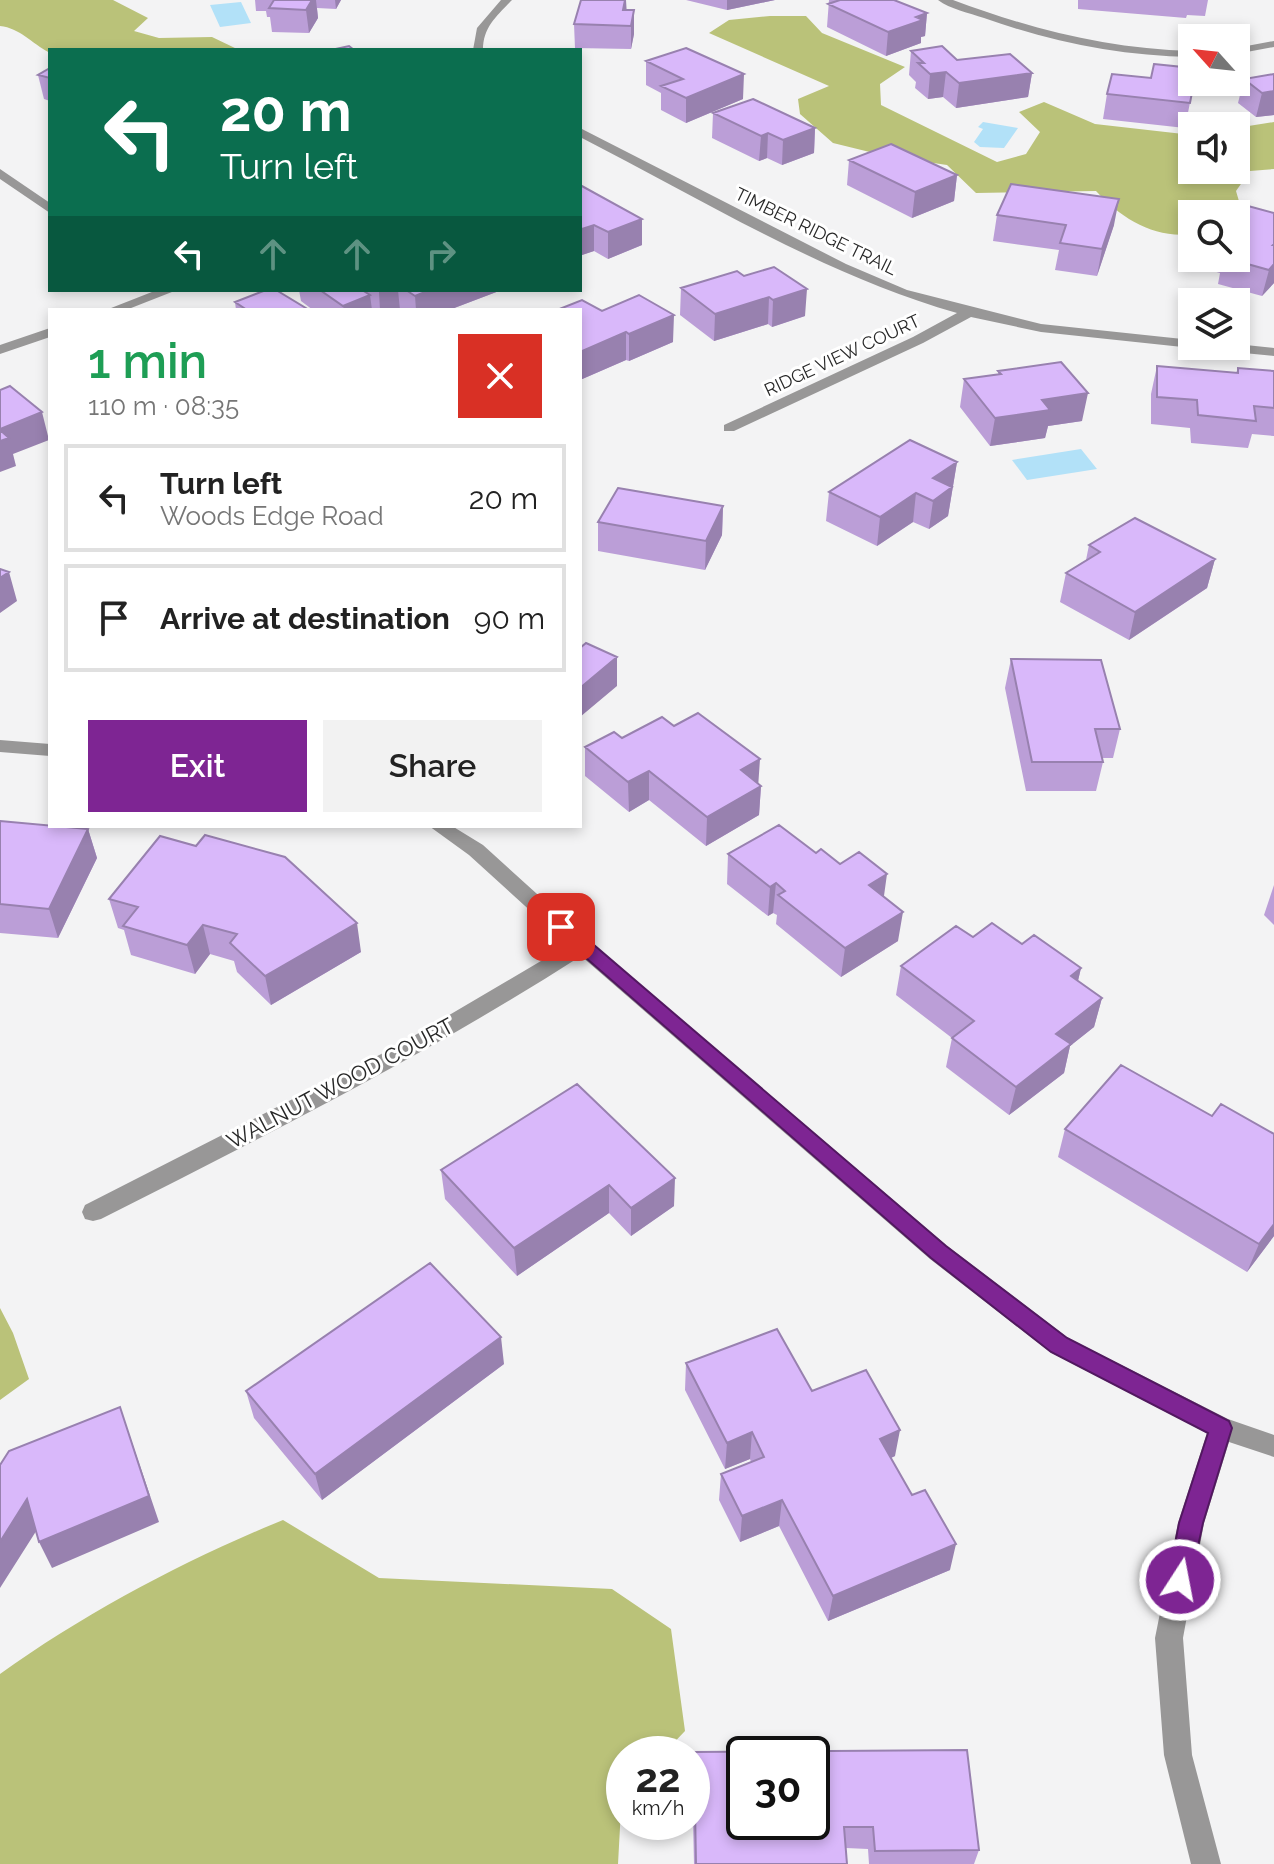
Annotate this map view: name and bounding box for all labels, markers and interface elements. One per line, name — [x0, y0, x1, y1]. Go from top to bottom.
north arrow — [1178, 24, 1250, 96]
map controls — [1178, 24, 1250, 360]
text: 20 m — [220, 78, 352, 144]
icon: left — [88, 80, 192, 184]
button: sound — [1178, 112, 1250, 184]
text: Turn left — [220, 145, 358, 187]
street label: TIMBER RIDGE TRAIL — [732, 183, 901, 280]
button: search — [1178, 200, 1250, 272]
icon: left — [167, 232, 211, 276]
icon: ahead — [251, 232, 295, 276]
icon: ahead — [335, 232, 379, 276]
icon: right — [419, 232, 463, 276]
button: layers — [1178, 288, 1250, 360]
street label: RIDGE VIEW COURT — [761, 310, 923, 400]
text: 1 min — [88, 333, 207, 389]
button: close — [458, 334, 542, 418]
text: 110 m · 08:35 — [88, 391, 239, 421]
text: Turn left — [160, 466, 282, 501]
icon: left — [92, 476, 136, 520]
text: 20 m — [469, 481, 538, 516]
text: Woods Edge Road — [160, 501, 384, 531]
icon: arrive — [92, 596, 136, 640]
text: Arrive at destination — [160, 601, 450, 636]
text: 90 m — [474, 601, 545, 636]
button: Exit — [88, 720, 307, 812]
button: Share — [323, 720, 542, 812]
pin — [527, 893, 595, 961]
icon: arrive — [539, 905, 583, 949]
street label: WALNUT WOOD COURT — [222, 1012, 458, 1154]
position arrow — [1138, 1538, 1222, 1622]
speed limit sign: 30 — [726, 1736, 830, 1840]
text: 22 — [635, 1754, 681, 1801]
text: km/h — [632, 1796, 684, 1820]

